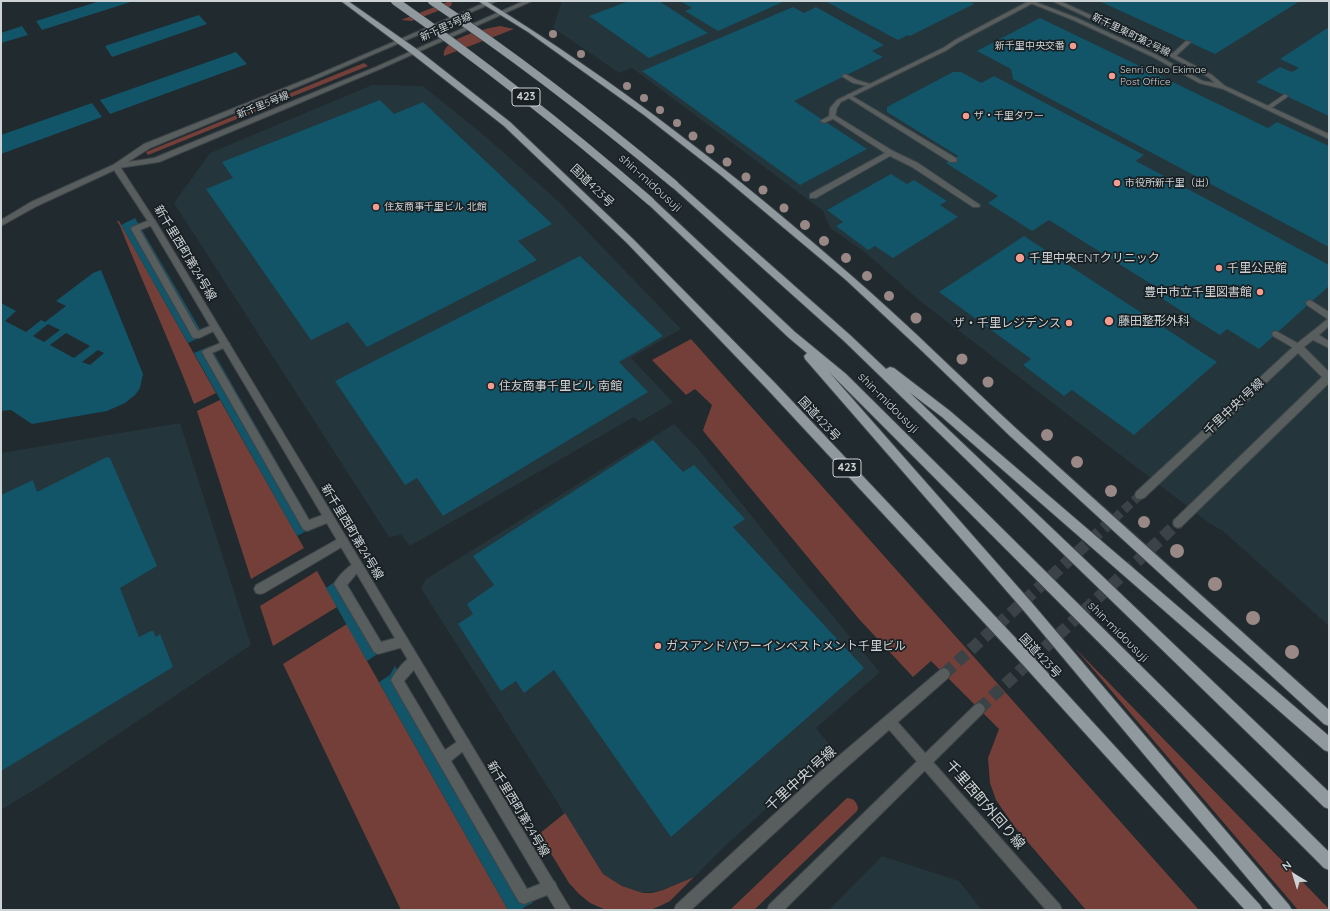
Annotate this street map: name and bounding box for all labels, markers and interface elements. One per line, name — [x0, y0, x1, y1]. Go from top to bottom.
street label: 新千里3号線 — [418, 10, 474, 44]
street label: 新千里東町第2号線 — [1090, 11, 1172, 59]
place label: 新千里中央交番 — [995, 40, 1065, 52]
marker: 新千里中央交番 — [1068, 41, 1078, 51]
place label: Senri Chuo Ekimae Post Office — [1120, 64, 1206, 88]
marker: Senri Chuo Ekimae Post Office — [1107, 71, 1117, 81]
road number: 423 — [512, 88, 540, 106]
street label: 新千里5号線 — [235, 89, 291, 121]
place label: ザ・千里タワー — [974, 110, 1044, 122]
marker: ザ・千里タワー — [961, 111, 971, 121]
street label: shin-midousuji — [616, 151, 684, 215]
street label: 国道423号 — [567, 162, 617, 210]
place label: 市役所新千里（出） — [1125, 177, 1215, 189]
marker: 市役所新千里（出） — [1112, 178, 1122, 188]
place label: 住友商事千里ビル 北館 — [384, 201, 487, 213]
marker: 住友商事千里ビル 北館 — [371, 202, 381, 212]
street label: 新千里西町第24号線 — [151, 203, 219, 303]
place label: 千里中央ENTクリニック — [1029, 251, 1160, 265]
marker: 千里中央ENTクリニック — [1014, 252, 1026, 264]
place label: 千里公民館 — [1227, 261, 1287, 275]
marker: 千里公民館 — [1214, 263, 1224, 273]
place label: 豊中市立千里図書館 — [1144, 285, 1252, 299]
marker: 豊中市立千里図書館 — [1255, 287, 1265, 297]
place label: 藤田整形外科 — [1118, 314, 1190, 328]
marker: 藤田整形外科 — [1103, 315, 1115, 327]
place label: ザ・千里レジデンス — [953, 316, 1061, 330]
marker: ザ・千里レジデンス — [1064, 318, 1074, 328]
street label: shin-midousuji — [855, 370, 921, 436]
street label: 千里中央1号線 — [1201, 376, 1267, 438]
place label: 住友商事千里ビル 南館 — [499, 379, 622, 393]
marker: 住友商事千里ビル 南館 — [486, 381, 496, 391]
street label: 国道423号 — [795, 394, 843, 444]
road number: 423 — [833, 459, 861, 477]
street label: 新千里西町第24号線 — [318, 482, 386, 582]
street label: shin-midousuji — [1085, 599, 1151, 665]
street label: 国道423号 — [1016, 631, 1064, 681]
place label: ガスアンドパワーインベストメント千里ビル — [666, 639, 906, 653]
marker: ガスアンドパワーインベストメント千里ビル — [653, 641, 663, 651]
street label: 千里中央1号線 — [762, 743, 840, 815]
street label: 千里西町外回り線 — [942, 757, 1028, 853]
street label: 新千里西町第24号線 — [484, 759, 552, 859]
north arrow — [1274, 855, 1314, 895]
text: N — [1279, 858, 1294, 874]

